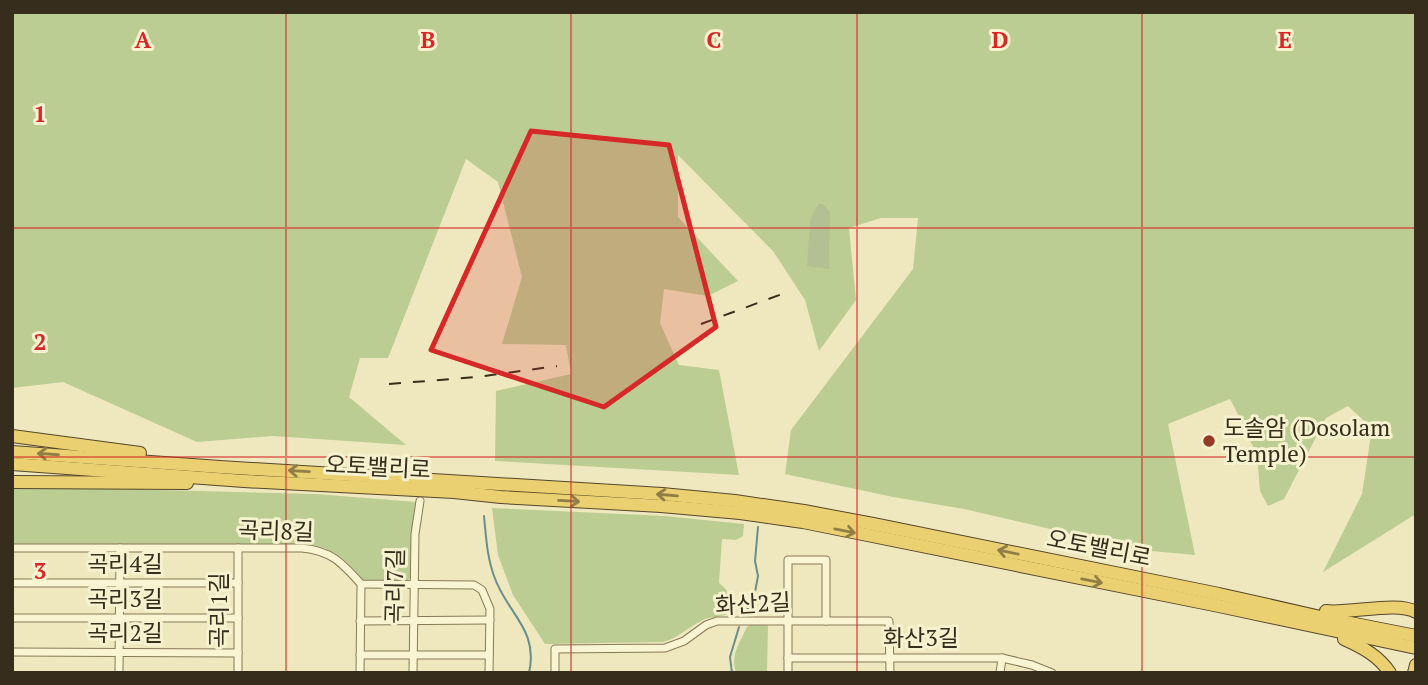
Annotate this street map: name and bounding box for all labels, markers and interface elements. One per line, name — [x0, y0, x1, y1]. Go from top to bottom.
text: A — [135, 24, 152, 55]
text: B — [421, 24, 436, 55]
text: C — [707, 24, 722, 55]
text: D — [992, 24, 1009, 55]
text: E — [1278, 24, 1292, 55]
text: 1 — [34, 98, 47, 129]
text: 2 — [34, 326, 47, 357]
place label: 도솔암 (Dosolam Temple) — [1223, 412, 1390, 469]
marker: 도솔암 (Dosolam Temple) — [1201, 433, 1217, 449]
one-way arrow — [37, 447, 60, 460]
street label: 오토밸리로 — [324, 448, 432, 485]
one-way arrow — [288, 465, 311, 478]
one-way arrow — [656, 488, 679, 501]
one-way arrow — [557, 494, 580, 507]
street label: 곡리8길 — [238, 514, 314, 547]
street label: 오토밸리로 — [1044, 522, 1154, 573]
one-way arrow — [833, 524, 856, 538]
one-way arrow — [997, 545, 1020, 559]
street label: 곡리4길 — [87, 548, 163, 579]
street label: 곡리7길 — [378, 548, 411, 624]
text: 3 — [34, 555, 47, 586]
street label: 곡리1길 — [203, 572, 234, 648]
one-way arrow — [1080, 574, 1103, 588]
street label: 곡리3길 — [87, 583, 163, 614]
street label: 화산2길 — [714, 586, 792, 621]
street label: 곡리2길 — [87, 617, 163, 648]
street label: 화산3길 — [883, 622, 959, 653]

